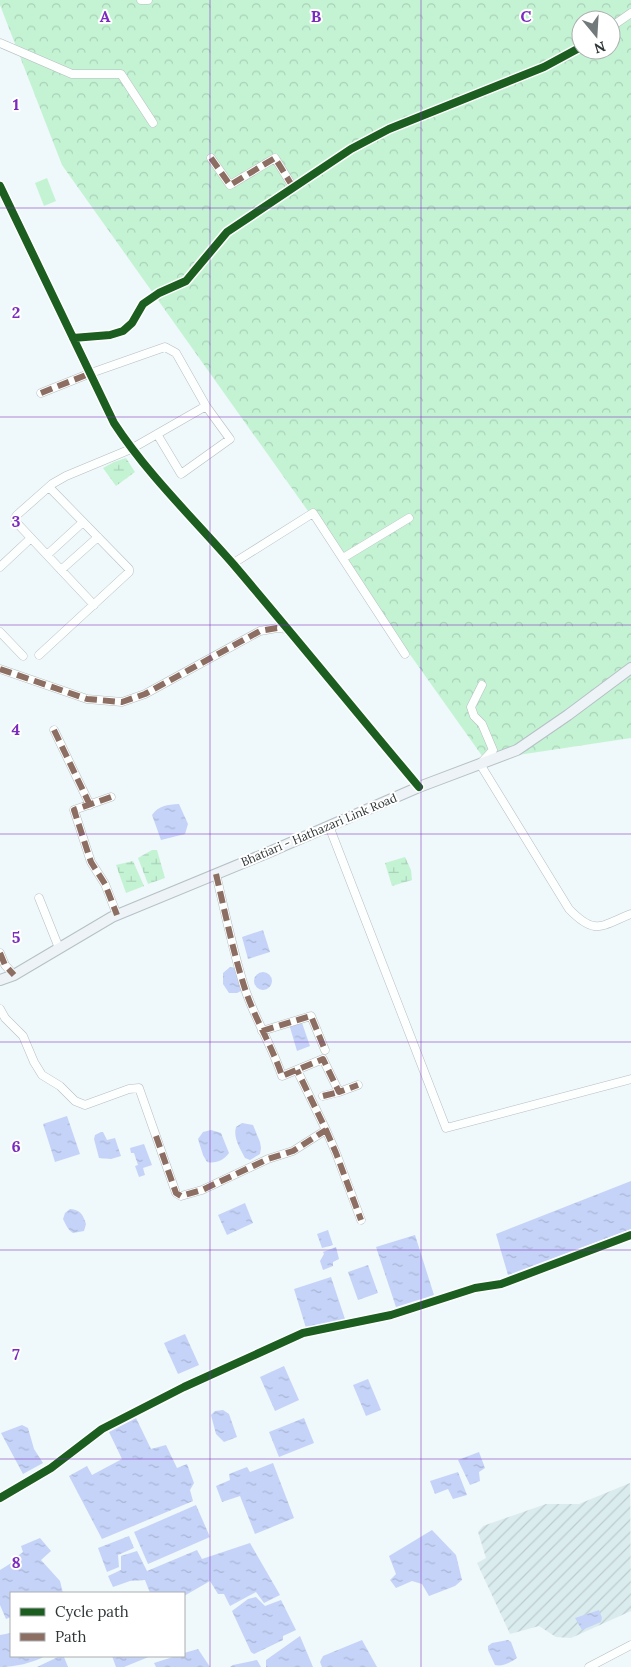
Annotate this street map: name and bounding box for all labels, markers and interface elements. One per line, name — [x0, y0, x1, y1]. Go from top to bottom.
text: A — [100, 6, 111, 26]
text: B — [311, 6, 322, 26]
text: C — [520, 6, 532, 26]
north arrow — [571, 10, 621, 60]
text: N — [592, 37, 608, 58]
text: 1 — [13, 94, 19, 114]
text: 2 — [12, 302, 20, 322]
text: 3 — [12, 511, 21, 531]
text: 4 — [12, 719, 21, 739]
street label: Bhatiari - Hathazari Link Road — [239, 790, 399, 869]
text: 5 — [12, 927, 21, 947]
text: 6 — [11, 1136, 21, 1156]
text: 7 — [12, 1344, 20, 1364]
text: 8 — [11, 1552, 21, 1572]
legend — [10, 1592, 185, 1657]
text: Cycle path — [55, 1602, 129, 1621]
text: Path — [55, 1627, 86, 1646]

